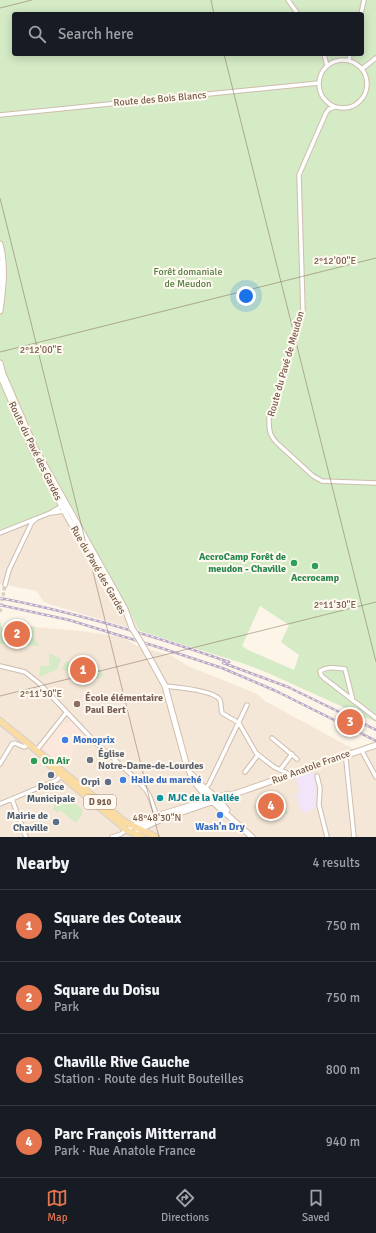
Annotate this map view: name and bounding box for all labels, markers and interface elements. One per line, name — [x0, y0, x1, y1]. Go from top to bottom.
search box — [12, 12, 364, 56]
icon: search — [26, 23, 48, 45]
text: Search here — [58, 25, 134, 43]
street label: Route des Bois Blancs — [113, 89, 208, 109]
text: 2°12'00"E — [314, 255, 356, 267]
park label: Forêt domaniale de Meudon — [154, 266, 222, 290]
your location — [236, 286, 256, 306]
street label: Route du Pavé de Meudon — [265, 310, 307, 418]
text: 2°12'00"E — [20, 344, 62, 356]
street label: Route du Pavé des Gardes — [6, 399, 65, 503]
street label: Rue du Pavé des Gardes — [68, 524, 129, 617]
place label: AccroCamp Forêt de meudon - Chaville — [199, 551, 286, 575]
marker: AccroCamp Forêt de meudon - Chaville — [289, 558, 299, 568]
marker: Accrocamp — [310, 561, 320, 571]
place label: Accrocamp — [291, 572, 340, 584]
text: 2°11'30"E — [314, 599, 356, 611]
pin: 2 — [4, 619, 30, 649]
pin: 1 — [70, 655, 96, 685]
text: 2°11'30"E — [20, 688, 62, 700]
place label: École élémentaire Paul Bert — [85, 691, 163, 716]
marker: École élémentaire Paul Bert — [72, 699, 82, 709]
pin: 3 — [337, 707, 363, 737]
place label: Monoprix — [73, 734, 115, 746]
marker: Monoprix — [60, 735, 70, 745]
place label: Église Notre-Dame-de-Lourdes — [98, 747, 204, 772]
street label: Rue Anatole France — [270, 747, 352, 787]
place label: On Air — [42, 755, 70, 767]
marker: Église Notre-Dame-de-Lourdes — [85, 755, 95, 765]
marker: On Air — [29, 756, 39, 766]
marker: Police Municipale — [46, 770, 56, 780]
place label: Halle du marché — [131, 774, 202, 786]
marker: Halle du marché — [118, 775, 128, 785]
place label: Orpi — [81, 776, 100, 788]
marker: Orpi — [103, 777, 113, 787]
place label: Police Municipale — [27, 781, 75, 805]
pin: 4 — [258, 791, 284, 821]
place label: MJC de la Vallée — [168, 792, 239, 804]
marker: MJC de la Vallée — [155, 793, 165, 803]
road number: D 910 — [84, 795, 116, 809]
place label: Mairie de Chaville — [7, 810, 48, 834]
marker: Wash'n Dry — [215, 810, 225, 820]
text: 48°48'30"N — [133, 812, 181, 824]
marker: Mairie de Chaville — [51, 817, 61, 827]
place label: Wash'n Dry — [195, 821, 245, 833]
text: Nearby — [16, 853, 69, 874]
text: 4 results — [312, 855, 360, 871]
text: Square des Coteaux — [54, 909, 181, 927]
text: 1 — [25, 918, 33, 934]
text: 750 m — [326, 918, 360, 934]
text: Park — [54, 927, 79, 943]
text: Square du Doisu — [54, 981, 160, 999]
text: 2 — [25, 990, 33, 1006]
text: 750 m — [326, 990, 360, 1006]
text: Park — [54, 999, 79, 1015]
text: Chaville Rive Gauche — [54, 1053, 190, 1071]
text: 3 — [25, 1062, 33, 1078]
text: 800 m — [326, 1062, 360, 1078]
text: Station · Route des Huit Bouteilles — [54, 1071, 244, 1087]
text: Parc François Mitterrand — [54, 1125, 216, 1143]
text: 4 — [25, 1134, 33, 1150]
text: 940 m — [326, 1134, 360, 1150]
text: Park · Rue Anatole France — [54, 1143, 196, 1159]
tab: Map — [46, 1187, 68, 1224]
tab: Directions — [161, 1187, 209, 1224]
tab: Saved — [302, 1187, 330, 1224]

